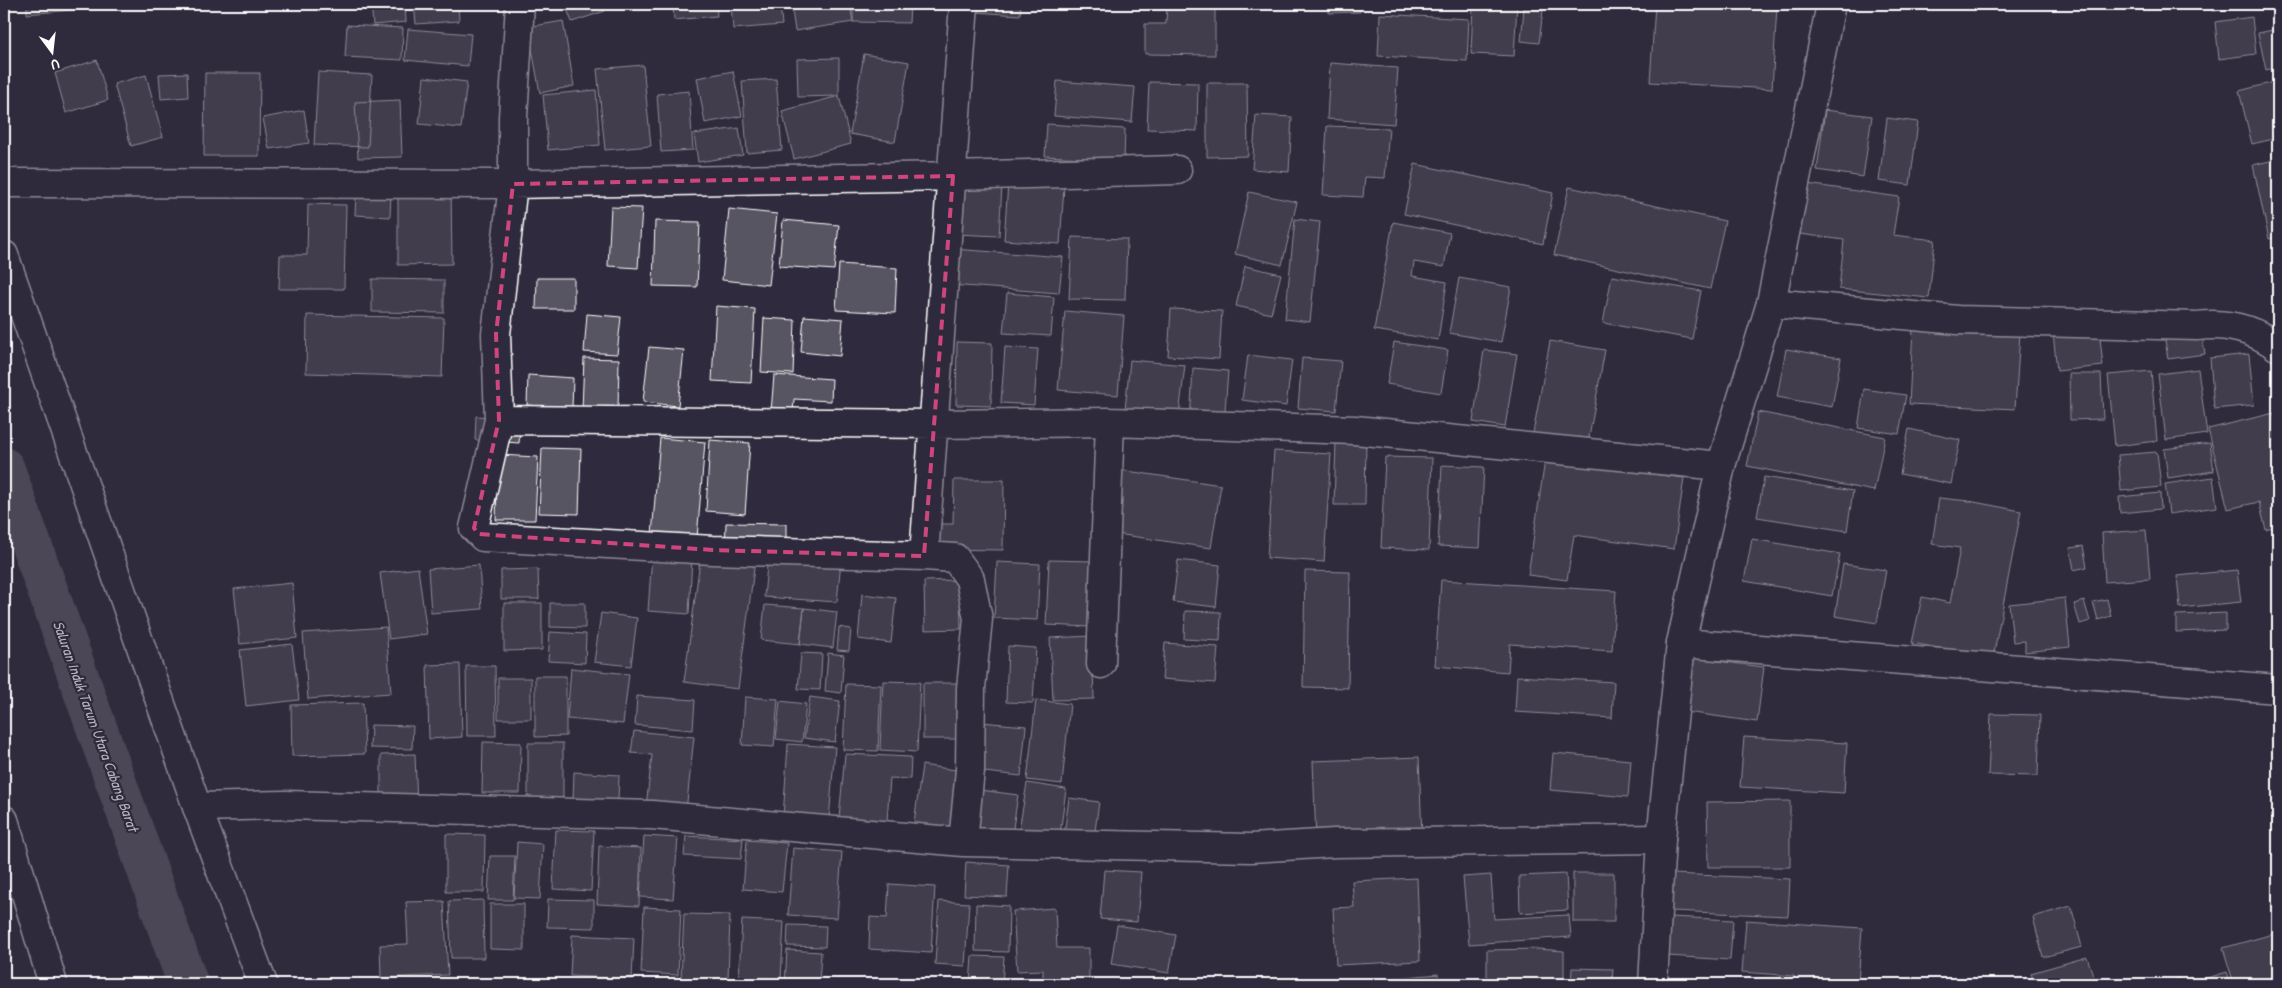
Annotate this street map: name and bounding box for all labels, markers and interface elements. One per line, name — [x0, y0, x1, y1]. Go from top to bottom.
north arrow — [28, 28, 78, 78]
text: U — [49, 55, 62, 75]
water label: Saluran Induk Tarum Utara Cabang Barat — [48, 618, 145, 837]

